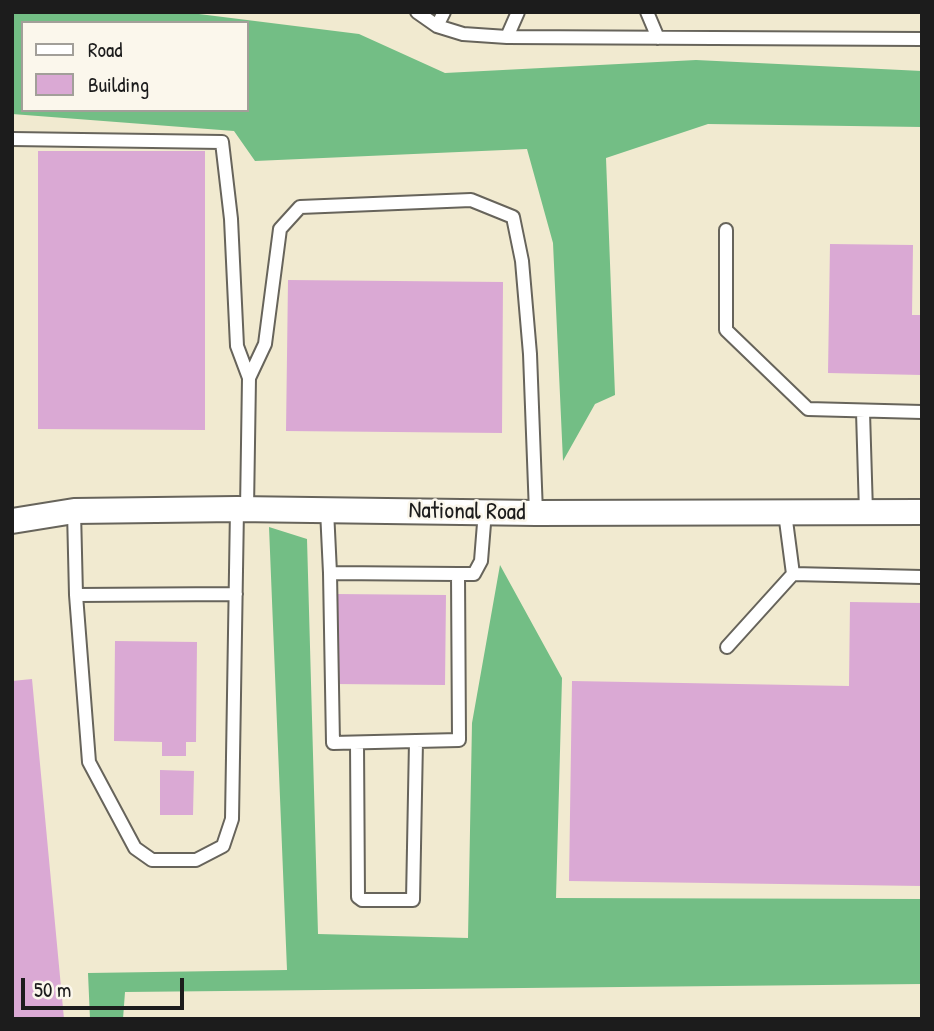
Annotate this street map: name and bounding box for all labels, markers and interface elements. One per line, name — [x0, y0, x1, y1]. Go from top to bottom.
legend — [21, 21, 248, 112]
text: Road — [88, 35, 122, 64]
text: Building — [88, 70, 149, 99]
street label: National Road — [408, 497, 526, 527]
scale bar — [24, 964, 187, 1008]
text: 50 m — [34, 975, 71, 1004]

